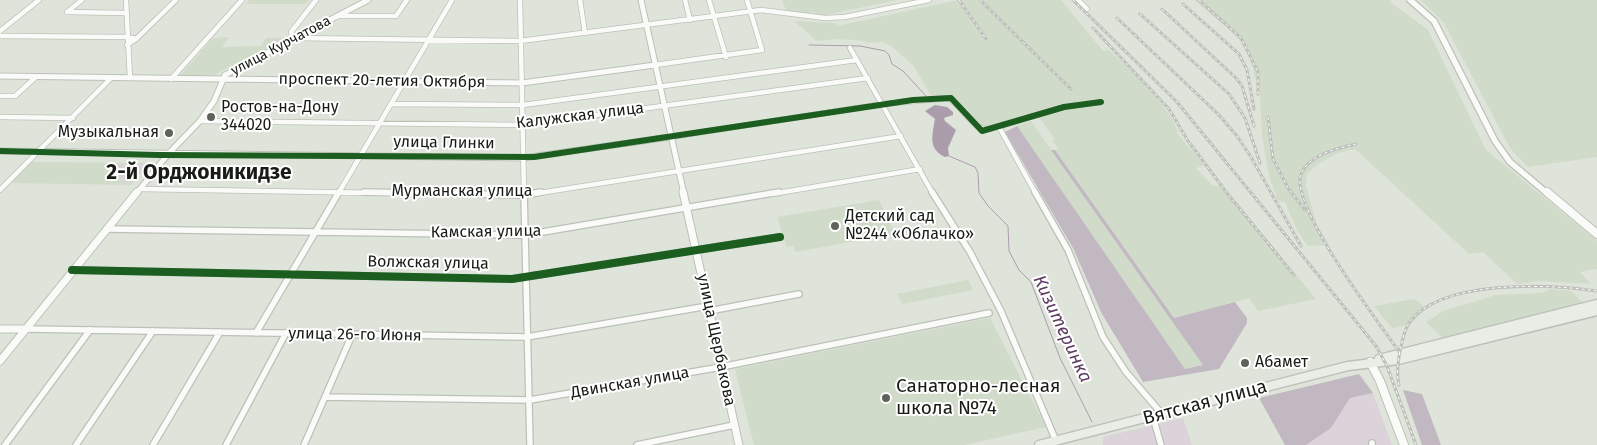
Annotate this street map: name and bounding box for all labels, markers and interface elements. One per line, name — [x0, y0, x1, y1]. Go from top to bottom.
street label: улица Курчатова — [228, 13, 334, 79]
street label: проспект 20-летия Октября — [278, 70, 486, 92]
place label: Ростов-на-Дону 344020 — [221, 98, 339, 136]
street label: Калужская улица — [515, 99, 645, 133]
marker: Ростов-на-Дону 344020 — [205, 111, 217, 123]
place label: Музыкальная — [58, 123, 159, 143]
marker: Музыкальная — [163, 127, 175, 139]
street label: улица Глинки — [393, 133, 495, 153]
district label: 2-й Орджоникидзе — [106, 160, 292, 186]
street label: Мурманская улица — [392, 182, 532, 202]
place label: Детский сад №244 «Облачко» — [845, 207, 974, 245]
marker: Детский сад №244 «Облачко» — [829, 220, 841, 232]
street label: Камская улица — [430, 221, 542, 243]
street label: Волжская улица — [367, 252, 489, 274]
street label: улица Щербакова — [693, 272, 739, 408]
water label: Кизитеринка — [1028, 272, 1096, 386]
street label: улица 26-го Июня — [288, 324, 422, 346]
place label: Абамет — [1255, 353, 1308, 373]
marker: Абамет — [1239, 357, 1251, 369]
street label: Двинская улица — [569, 363, 691, 403]
street label: Вятская улица — [1140, 375, 1270, 431]
place label: Санаторно-лесная школа №74 — [896, 376, 1061, 420]
marker: Санаторно-лесная школа №74 — [880, 392, 892, 404]

